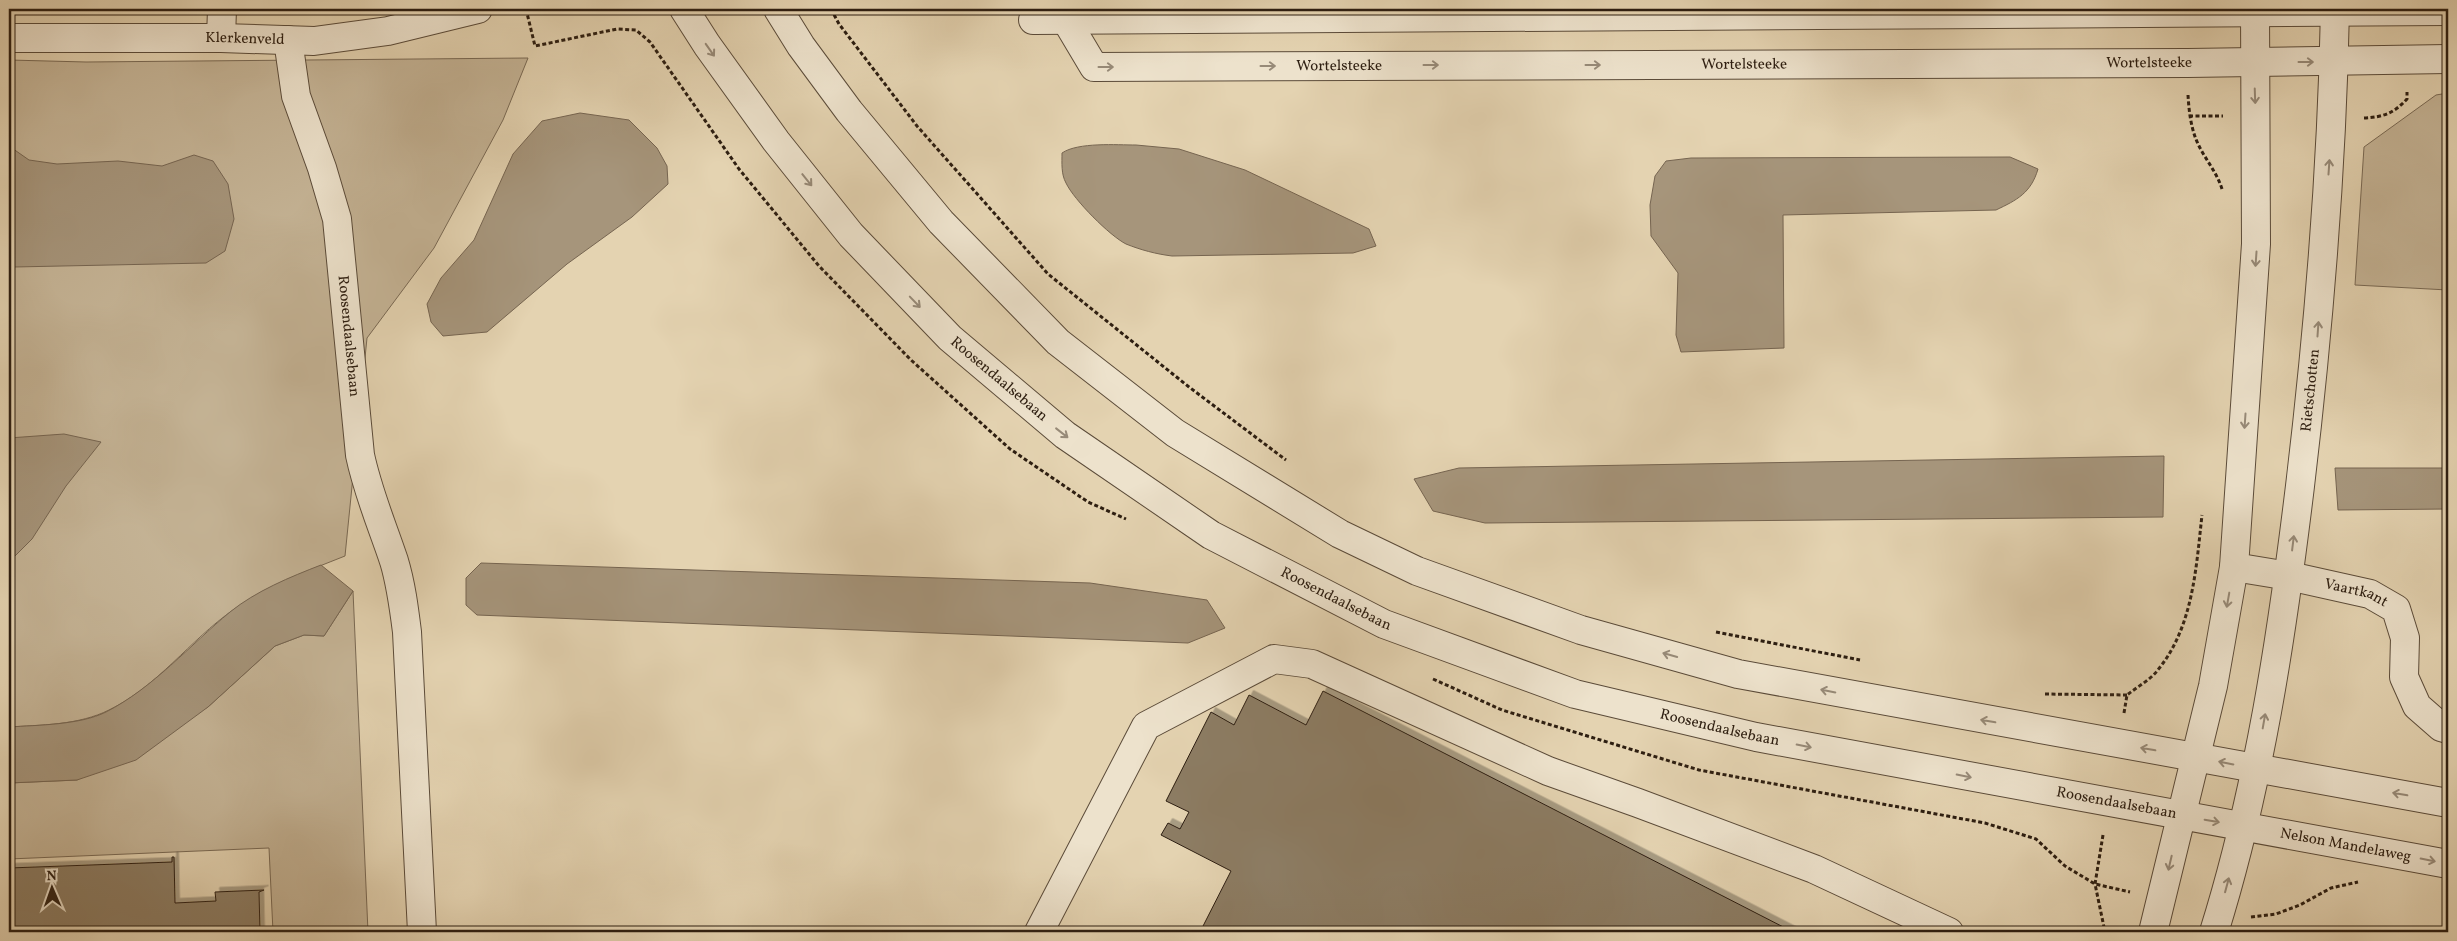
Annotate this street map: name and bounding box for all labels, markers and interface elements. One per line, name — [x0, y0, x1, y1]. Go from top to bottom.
street label: Klerkenveld — [205, 27, 285, 51]
one-way arrow — [705, 43, 715, 57]
street label: Wortelsteeke — [2106, 52, 2192, 74]
street label: Wortelsteeke — [1701, 54, 1787, 75]
street label: Wortelsteeke — [1296, 55, 1382, 77]
one-way arrow — [2298, 57, 2314, 67]
one-way arrow — [1422, 60, 1438, 70]
one-way arrow — [1584, 60, 1601, 70]
one-way arrow — [1260, 61, 1276, 71]
one-way arrow — [1097, 62, 1113, 72]
one-way arrow — [2250, 88, 2259, 104]
one-way arrow — [2324, 159, 2334, 175]
one-way arrow — [802, 174, 813, 187]
one-way arrow — [2251, 250, 2260, 266]
street label: Roosendaalsebaan — [332, 274, 365, 398]
one-way arrow — [909, 295, 921, 308]
one-way arrow — [2313, 322, 2322, 338]
street label: Roosendaalsebaan — [945, 332, 1052, 427]
street label: Rietschotten — [2296, 348, 2325, 433]
one-way arrow — [2240, 412, 2249, 428]
one-way arrow — [1056, 427, 1069, 438]
one-way arrow — [2288, 535, 2298, 551]
street label: Roosendaalsebaan — [1277, 562, 1394, 636]
street label: Vaartkant — [2322, 574, 2392, 613]
one-way arrow — [2223, 591, 2233, 607]
one-way arrow — [1662, 650, 1678, 659]
one-way arrow — [1821, 686, 1837, 696]
street label: Roosendaalsebaan — [1658, 704, 1781, 752]
one-way arrow — [2259, 713, 2269, 729]
one-way arrow — [1980, 715, 1996, 725]
one-way arrow — [1796, 742, 1812, 751]
one-way arrow — [2140, 743, 2156, 753]
one-way arrow — [2218, 757, 2234, 767]
one-way arrow — [1955, 772, 1971, 781]
street label: Roosendaalsebaan — [2055, 782, 2178, 825]
one-way arrow — [2393, 789, 2409, 799]
one-way arrow — [2203, 816, 2219, 826]
street label: Nelson Mandelaweg — [2278, 823, 2413, 868]
one-way arrow — [2165, 854, 2174, 870]
one-way arrow — [2419, 856, 2435, 866]
north arrow — [28, 864, 78, 914]
text: N — [46, 867, 57, 886]
one-way arrow — [2222, 878, 2232, 894]

